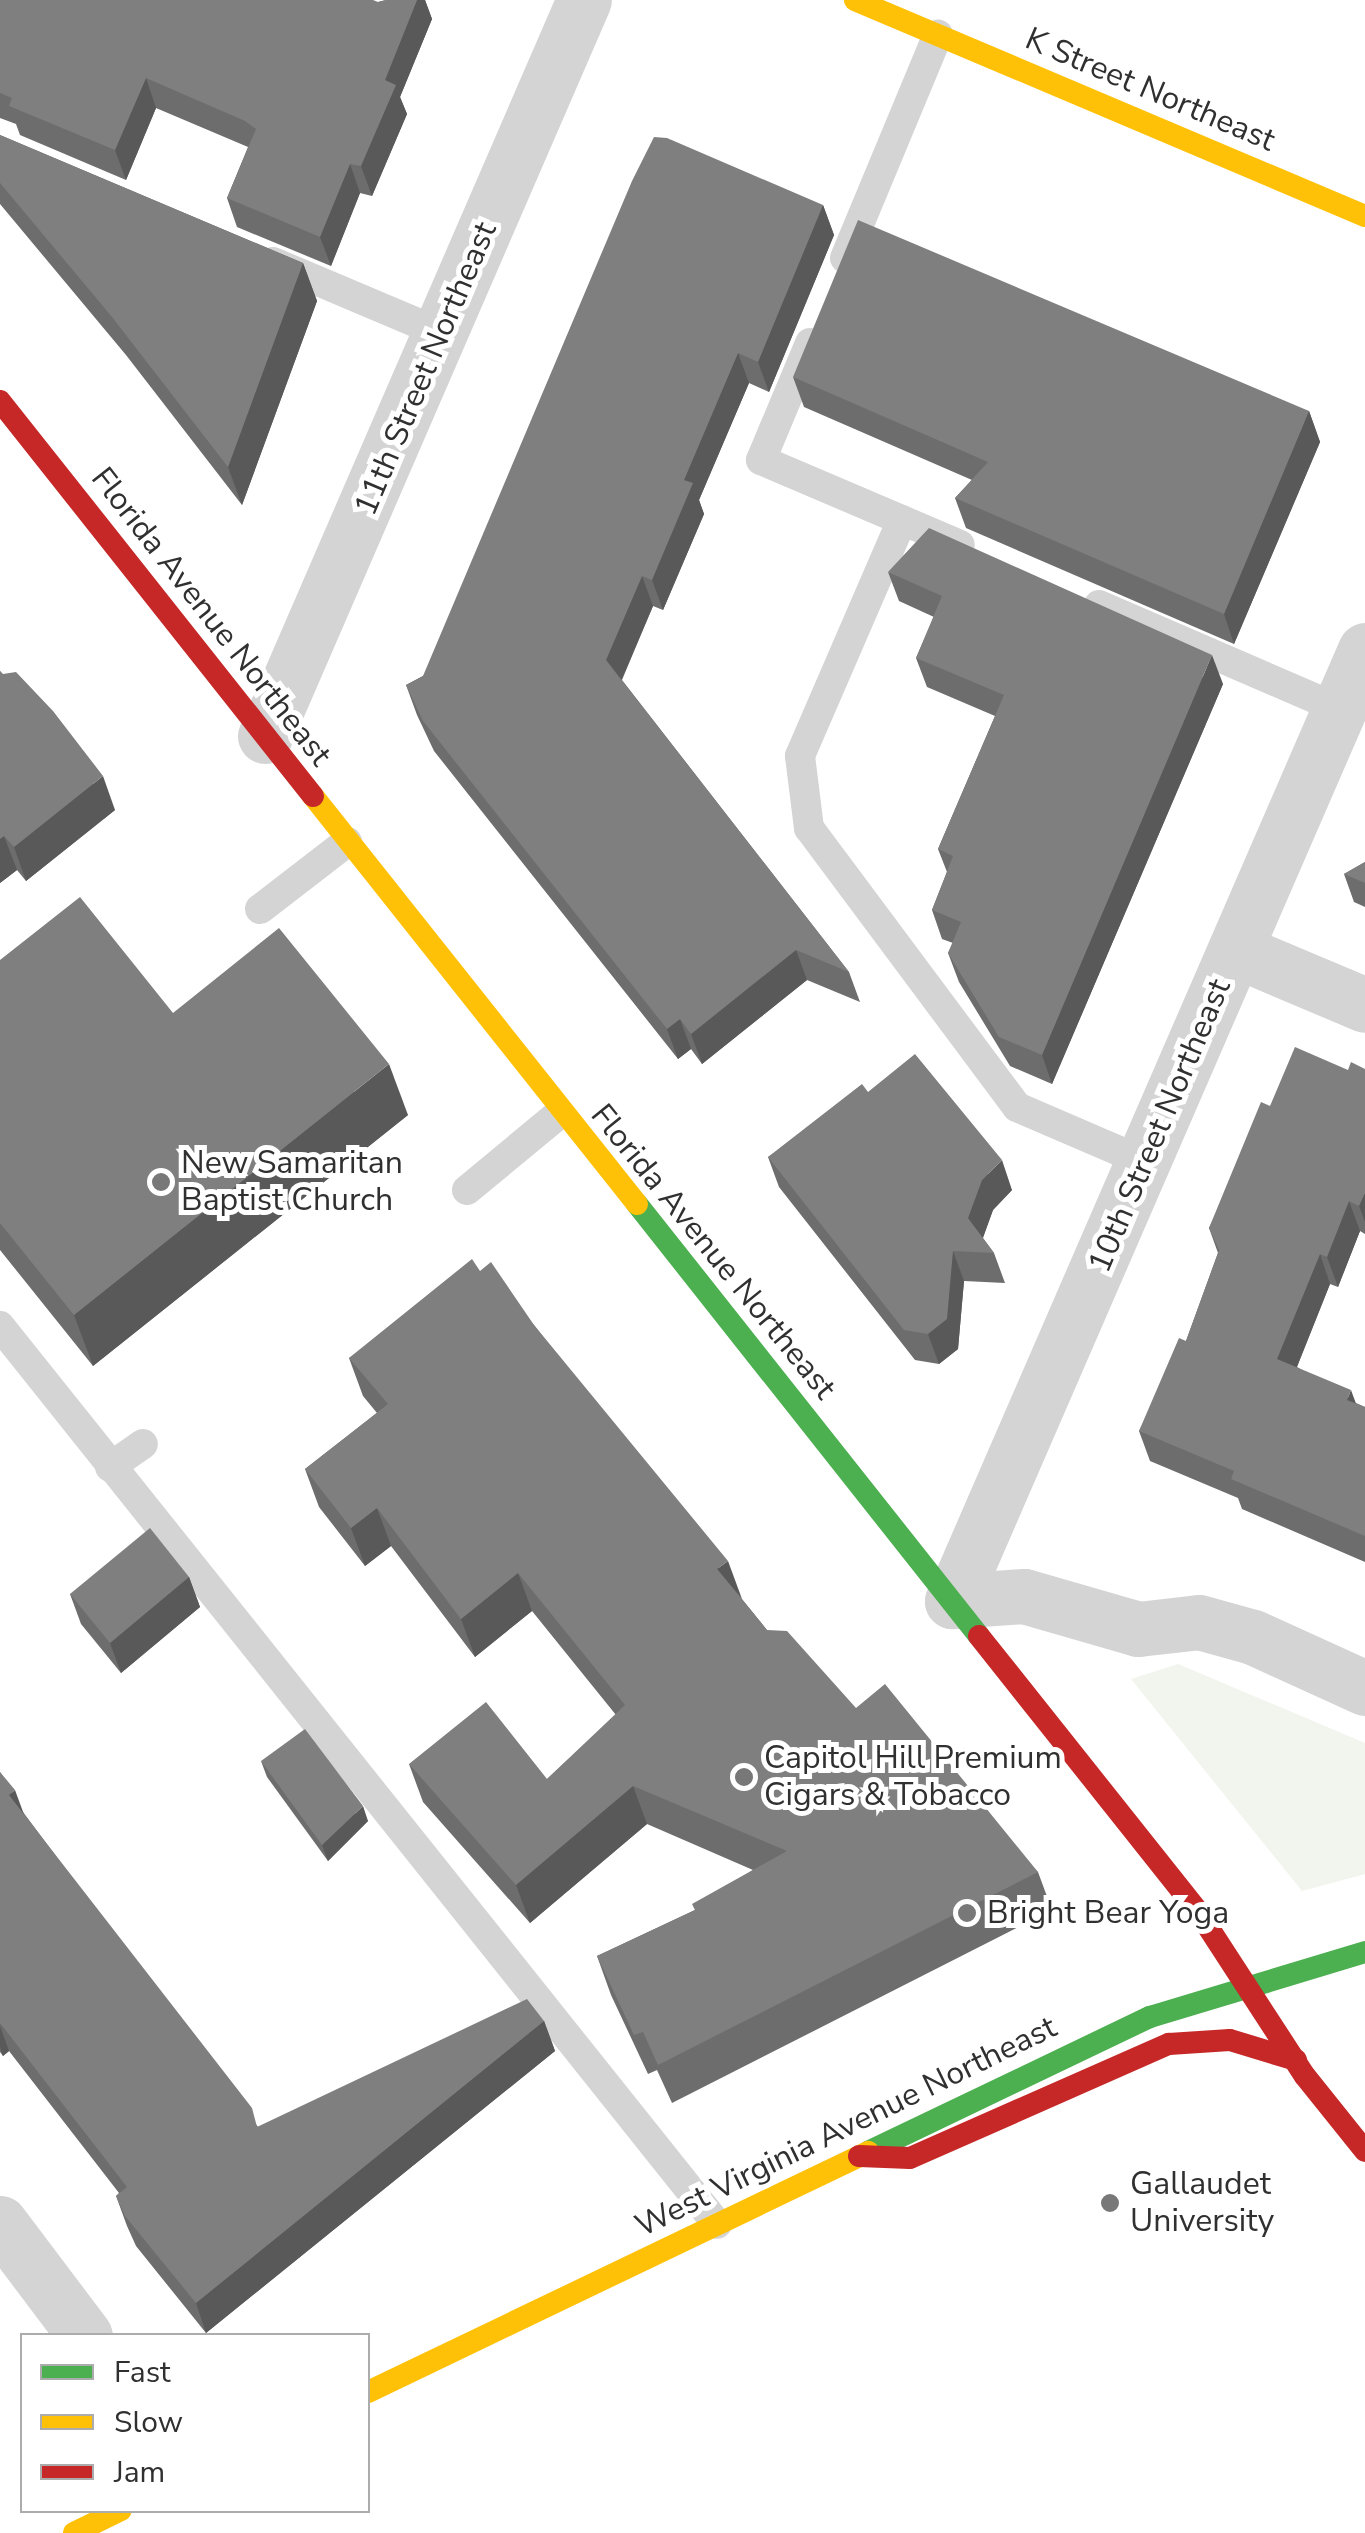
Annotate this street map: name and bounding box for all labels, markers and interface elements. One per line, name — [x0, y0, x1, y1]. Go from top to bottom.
street label: K Street Northeast — [1019, 20, 1281, 160]
street label: 11th Street Northeast — [347, 216, 505, 522]
street label: Florida Avenue Northeast — [83, 460, 339, 774]
street label: 10th Street Northeast — [1081, 973, 1239, 1279]
street label: Florida Avenue Northeast — [582, 1097, 844, 1407]
place label: New Samaritan Baptist Church — [181, 1145, 403, 1220]
marker: New Samaritan Baptist Church — [150, 1171, 172, 1193]
place label: Capitol Hill Premium Cigars & Tobacco — [764, 1740, 1062, 1815]
marker: Capitol Hill Premium Cigars & Tobacco — [733, 1766, 755, 1788]
place label: Bright Bear Yoga — [987, 1894, 1229, 1932]
marker: Bright Bear Yoga — [956, 1902, 978, 1924]
street label: West Virginia Avenue Northeast — [629, 2008, 1063, 2246]
place label: Gallaudet University — [1130, 2166, 1274, 2241]
marker: Gallaudet University — [1099, 2192, 1121, 2214]
legend — [20, 2333, 370, 2513]
text: Fast — [114, 2352, 171, 2393]
text: Slow — [114, 2402, 183, 2443]
text: Jam — [114, 2452, 165, 2493]

